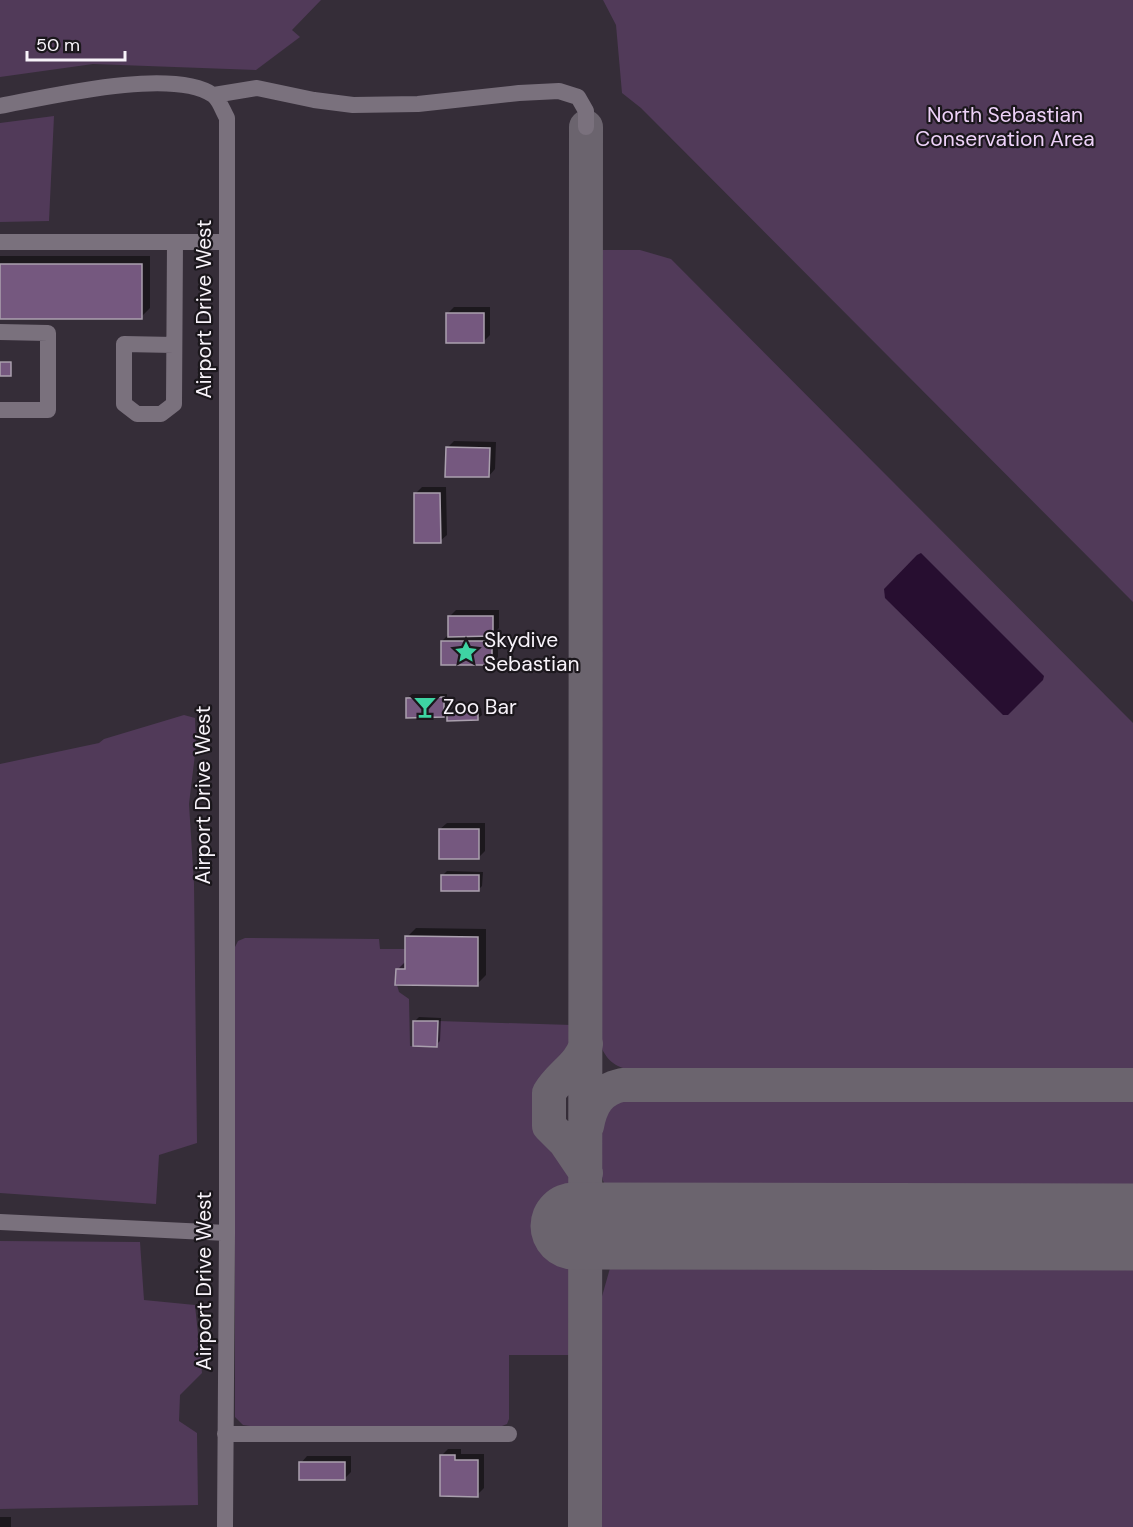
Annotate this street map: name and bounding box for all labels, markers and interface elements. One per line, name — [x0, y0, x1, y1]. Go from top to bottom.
scale bar — [27, 24, 124, 62]
text: 50 m — [36, 33, 80, 57]
park label: North Sebastian Conservation Area — [915, 101, 1095, 153]
street label: Airport Drive West — [190, 220, 218, 398]
place label: Skydive Sebastian — [484, 626, 580, 678]
place icon: Skydive Sebastian — [453, 639, 479, 665]
place label: Zoo Bar — [443, 693, 517, 721]
bar icon: Zoo Bar — [412, 694, 438, 720]
street label: Airport Drive West — [189, 706, 217, 884]
street label: Airport Drive West — [190, 1192, 218, 1370]

